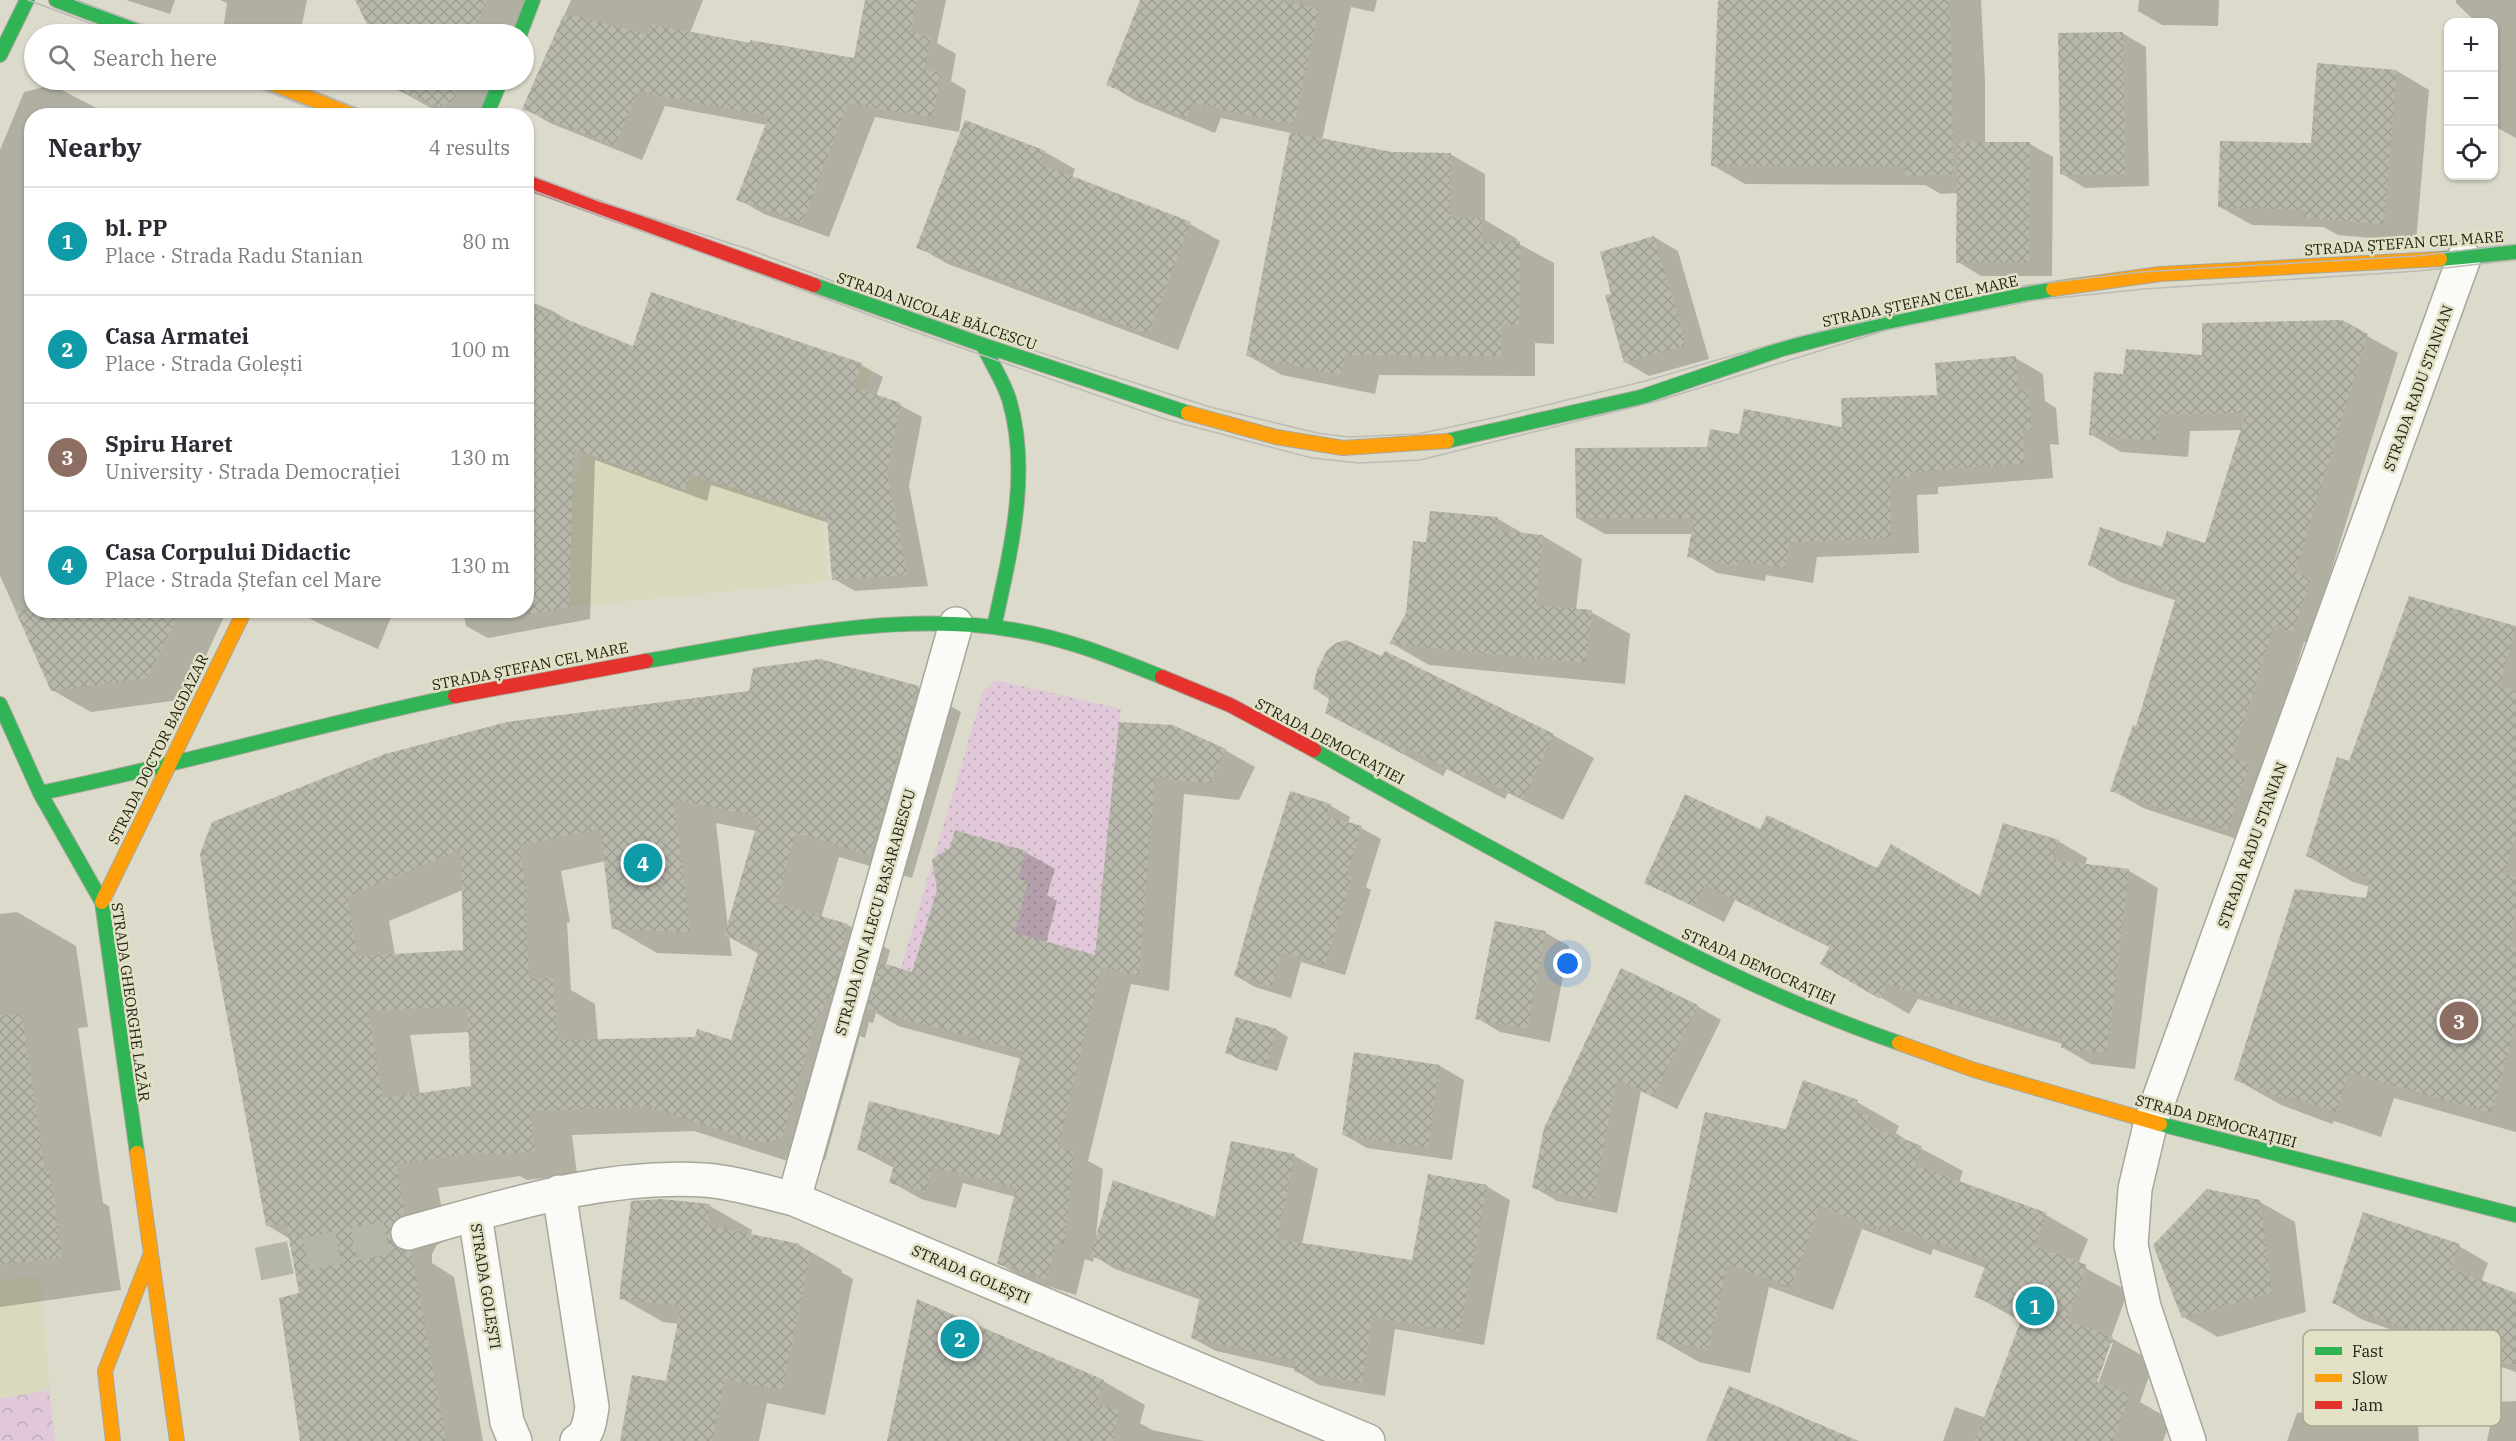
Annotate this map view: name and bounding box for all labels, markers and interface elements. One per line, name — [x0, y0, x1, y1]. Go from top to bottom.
map controls — [2444, 18, 2498, 180]
button: + — [2444, 18, 2498, 72]
search box — [24, 24, 534, 90]
icon: search — [45, 41, 78, 74]
text: Search here — [93, 43, 217, 72]
button: − — [2444, 72, 2498, 126]
button: locate — [2444, 126, 2498, 180]
text: Nearby — [48, 130, 142, 164]
text: 4 results — [429, 134, 510, 161]
text: bl. PP — [105, 213, 167, 242]
street label: STRADA ȘTEFAN CEL MARE — [2304, 227, 2504, 259]
text: 1 — [62, 228, 74, 255]
text: 80 m — [462, 228, 510, 255]
text: Place · Strada Radu Stanian — [105, 242, 363, 269]
street label: STRADA NICOLAE BĂLCESCU — [835, 268, 1039, 354]
street label: STRADA ȘTEFAN CEL MARE — [1820, 271, 2020, 331]
street label: STRADA RADU STANIAN — [2379, 302, 2457, 474]
text: Casa Armatei — [105, 321, 249, 350]
text: 2 — [62, 336, 74, 363]
text: 100 m — [450, 336, 510, 363]
text: Place · Strada Golești — [105, 350, 303, 377]
text: Spiru Haret — [105, 429, 232, 458]
text: 3 — [62, 444, 74, 471]
text: 130 m — [450, 444, 510, 471]
text: University · Strada Democrației — [105, 458, 400, 485]
text: Casa Corpului Didactic — [105, 537, 351, 566]
text: 4 — [62, 552, 74, 579]
text: 130 m — [450, 552, 510, 579]
text: Place · Strada Ștefan cel Mare — [105, 566, 381, 593]
street label: STRADA ȘTEFAN CEL MARE — [430, 638, 630, 694]
street label: STRADA DOCTOR BAGDAZAR — [104, 651, 212, 847]
street label: STRADA DEMOCRAȚIEI — [1252, 694, 1408, 788]
street label: STRADA RADU STANIAN — [2213, 759, 2291, 931]
street label: STRADA ION ALECU BASARABESCU — [831, 786, 919, 1038]
pin: 4 — [624, 840, 662, 886]
street label: STRADA GHEORGHE LAZĂR — [108, 901, 154, 1103]
street label: STRADA DEMOCRAȚIEI — [1679, 924, 1839, 1008]
your location — [1553, 949, 1582, 978]
pin: 3 — [2440, 998, 2478, 1044]
street label: STRADA DEMOCRAȚIEI — [2133, 1090, 2299, 1152]
street label: STRADA GOLEȘTI — [467, 1222, 505, 1350]
street label: STRADA GOLEȘTI — [909, 1240, 1033, 1308]
pin: 1 — [2016, 1284, 2054, 1328]
pin: 2 — [940, 1316, 980, 1362]
legend — [2303, 1330, 2501, 1426]
text: Fast — [2352, 1341, 2384, 1361]
text: Slow — [2352, 1368, 2388, 1388]
text: Jam — [2352, 1395, 2383, 1415]

